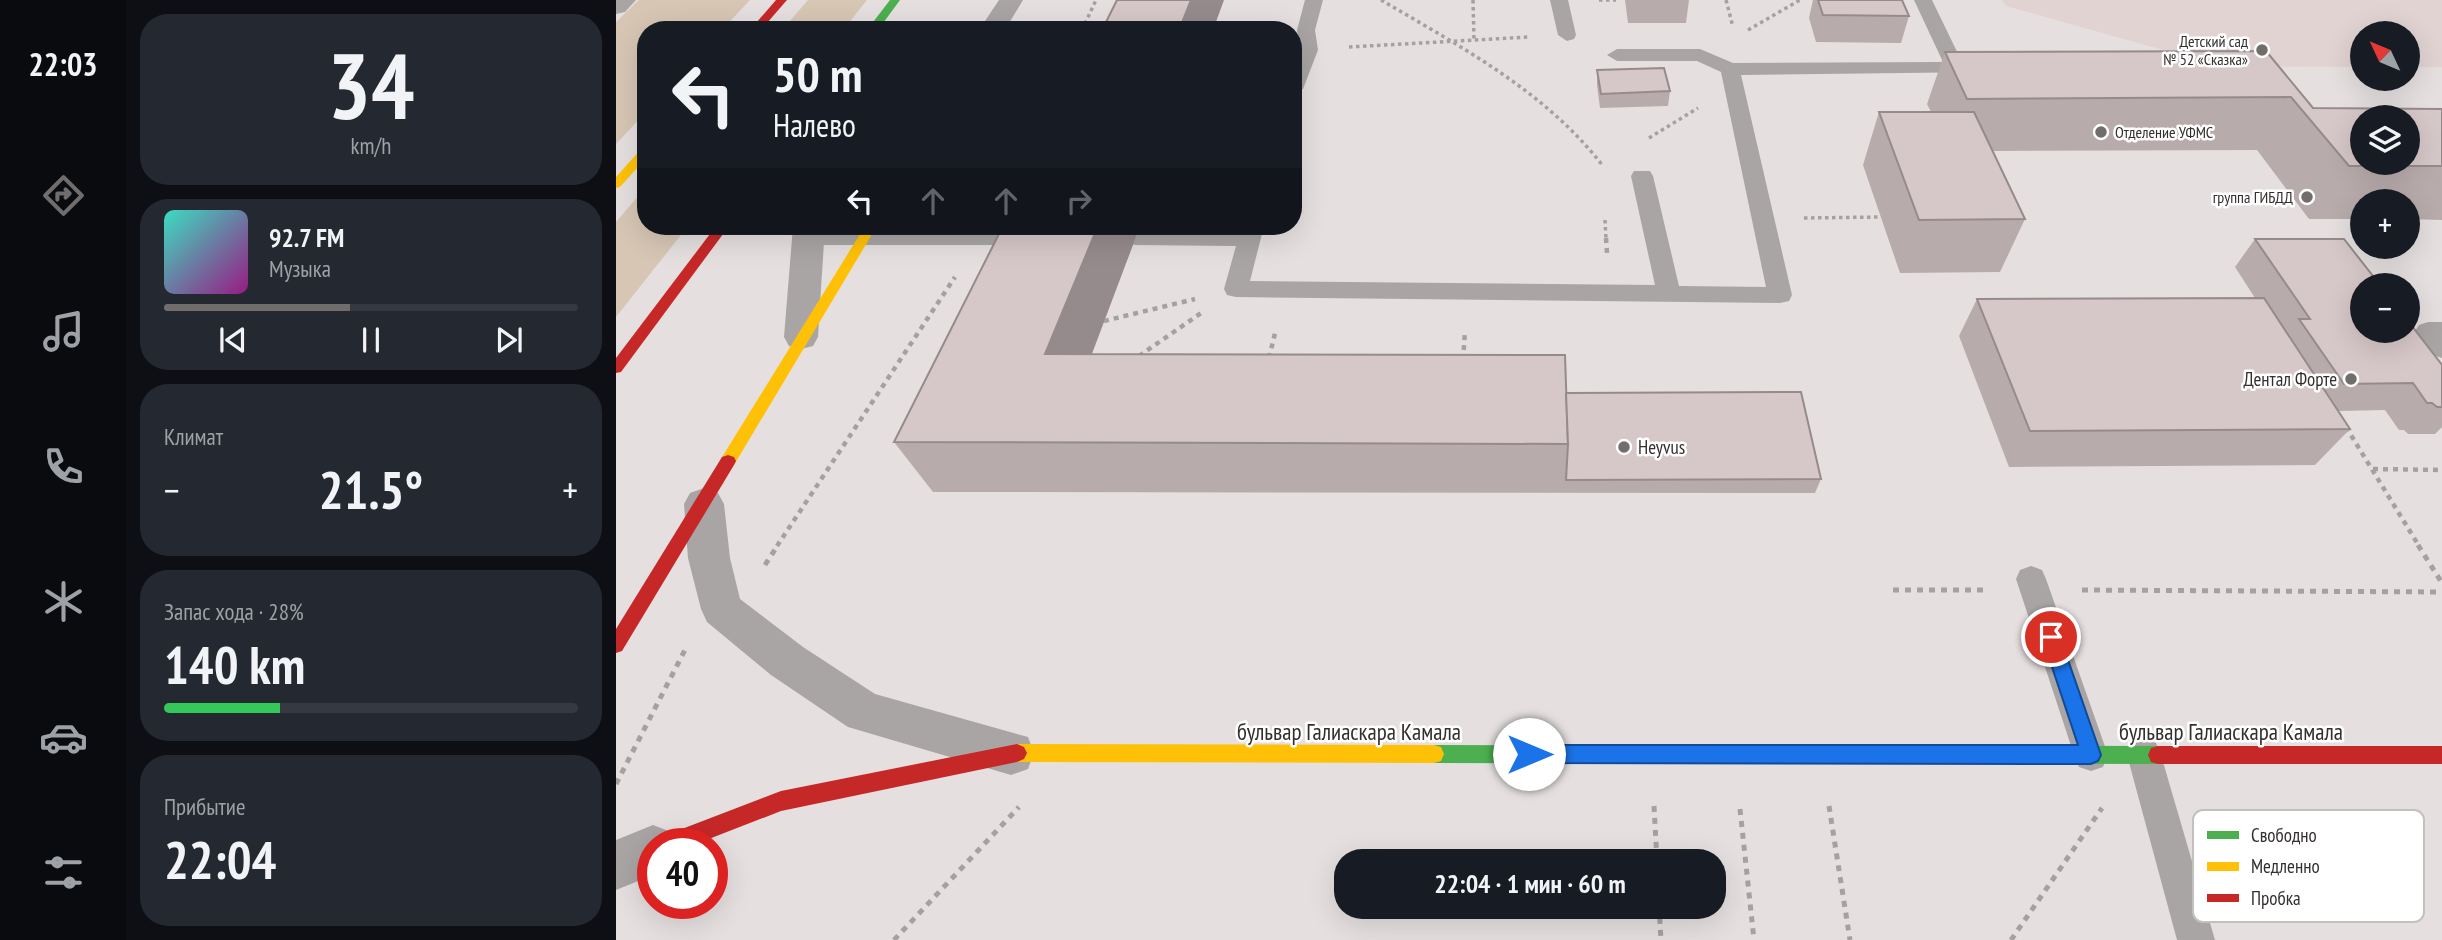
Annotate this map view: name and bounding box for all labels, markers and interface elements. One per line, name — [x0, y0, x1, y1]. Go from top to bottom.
north arrow — [2350, 21, 2420, 91]
map controls — [2350, 21, 2420, 343]
text: 34 — [328, 26, 415, 144]
place label: Детский сад № 52 «Сказка» — [2163, 31, 2248, 69]
text: 50 m — [773, 42, 862, 106]
marker: Детский сад № 52 «Сказка» — [2254, 42, 2270, 58]
text: 22:03 — [28, 43, 98, 85]
icon: left — [658, 49, 749, 140]
text: Налево — [773, 104, 856, 146]
button: layers — [2350, 105, 2420, 175]
place label: Отделение УФМС — [2115, 122, 2213, 142]
marker: Отделение УФМС — [2093, 124, 2109, 140]
text: km/h — [351, 131, 391, 160]
icon: directions — [39, 171, 88, 220]
icon: left — [841, 182, 879, 220]
icon: ahead — [914, 182, 952, 220]
icon: ahead — [987, 182, 1025, 220]
icon: right — [1060, 182, 1098, 220]
place label: группа ГИБДД — [2213, 187, 2293, 207]
marker: группа ГИБДД — [2299, 189, 2315, 205]
button: + — [2350, 189, 2420, 259]
text: 92.7 FM — [269, 221, 344, 254]
text: Музыка — [269, 254, 331, 283]
button: − — [2350, 273, 2420, 343]
icon: music — [39, 307, 88, 356]
icon: previous — [214, 321, 252, 359]
icon: pause — [352, 321, 390, 359]
icon: next — [490, 321, 528, 359]
place label: Дентал Форте — [2244, 367, 2337, 391]
marker: Дентал Форте — [2343, 371, 2359, 387]
text: Климат — [164, 422, 223, 451]
place label: Heyvus — [1638, 435, 1685, 459]
marker: Heyvus — [1616, 439, 1632, 455]
icon: phone — [39, 442, 88, 491]
text: 21.5° — [319, 456, 423, 523]
text: − — [164, 465, 180, 514]
text: + — [562, 465, 578, 514]
icon: climate — [39, 577, 88, 626]
text: Запас хода · 28% — [164, 597, 304, 626]
pin — [2021, 607, 2081, 667]
icon: arrive — [2032, 618, 2070, 656]
text: 140 km — [164, 631, 305, 698]
icon: car — [39, 713, 88, 762]
street label: бульвар Галиаскара Камала — [1237, 717, 1461, 746]
position arrow — [1492, 717, 1566, 791]
street label: бульвар Галиаскара Камала — [2119, 717, 2343, 746]
text: Прибытие — [164, 792, 245, 821]
legend — [2193, 810, 2424, 922]
text: Свободно — [2251, 823, 2317, 847]
text: 22:04 — [164, 826, 276, 893]
speed limit sign: 40 — [637, 828, 728, 919]
icon: filters — [39, 848, 88, 897]
text: Медленно — [2251, 854, 2320, 878]
text: 22:04 · 1 мин · 60 m — [1434, 867, 1626, 900]
text: Пробка — [2251, 886, 2301, 910]

